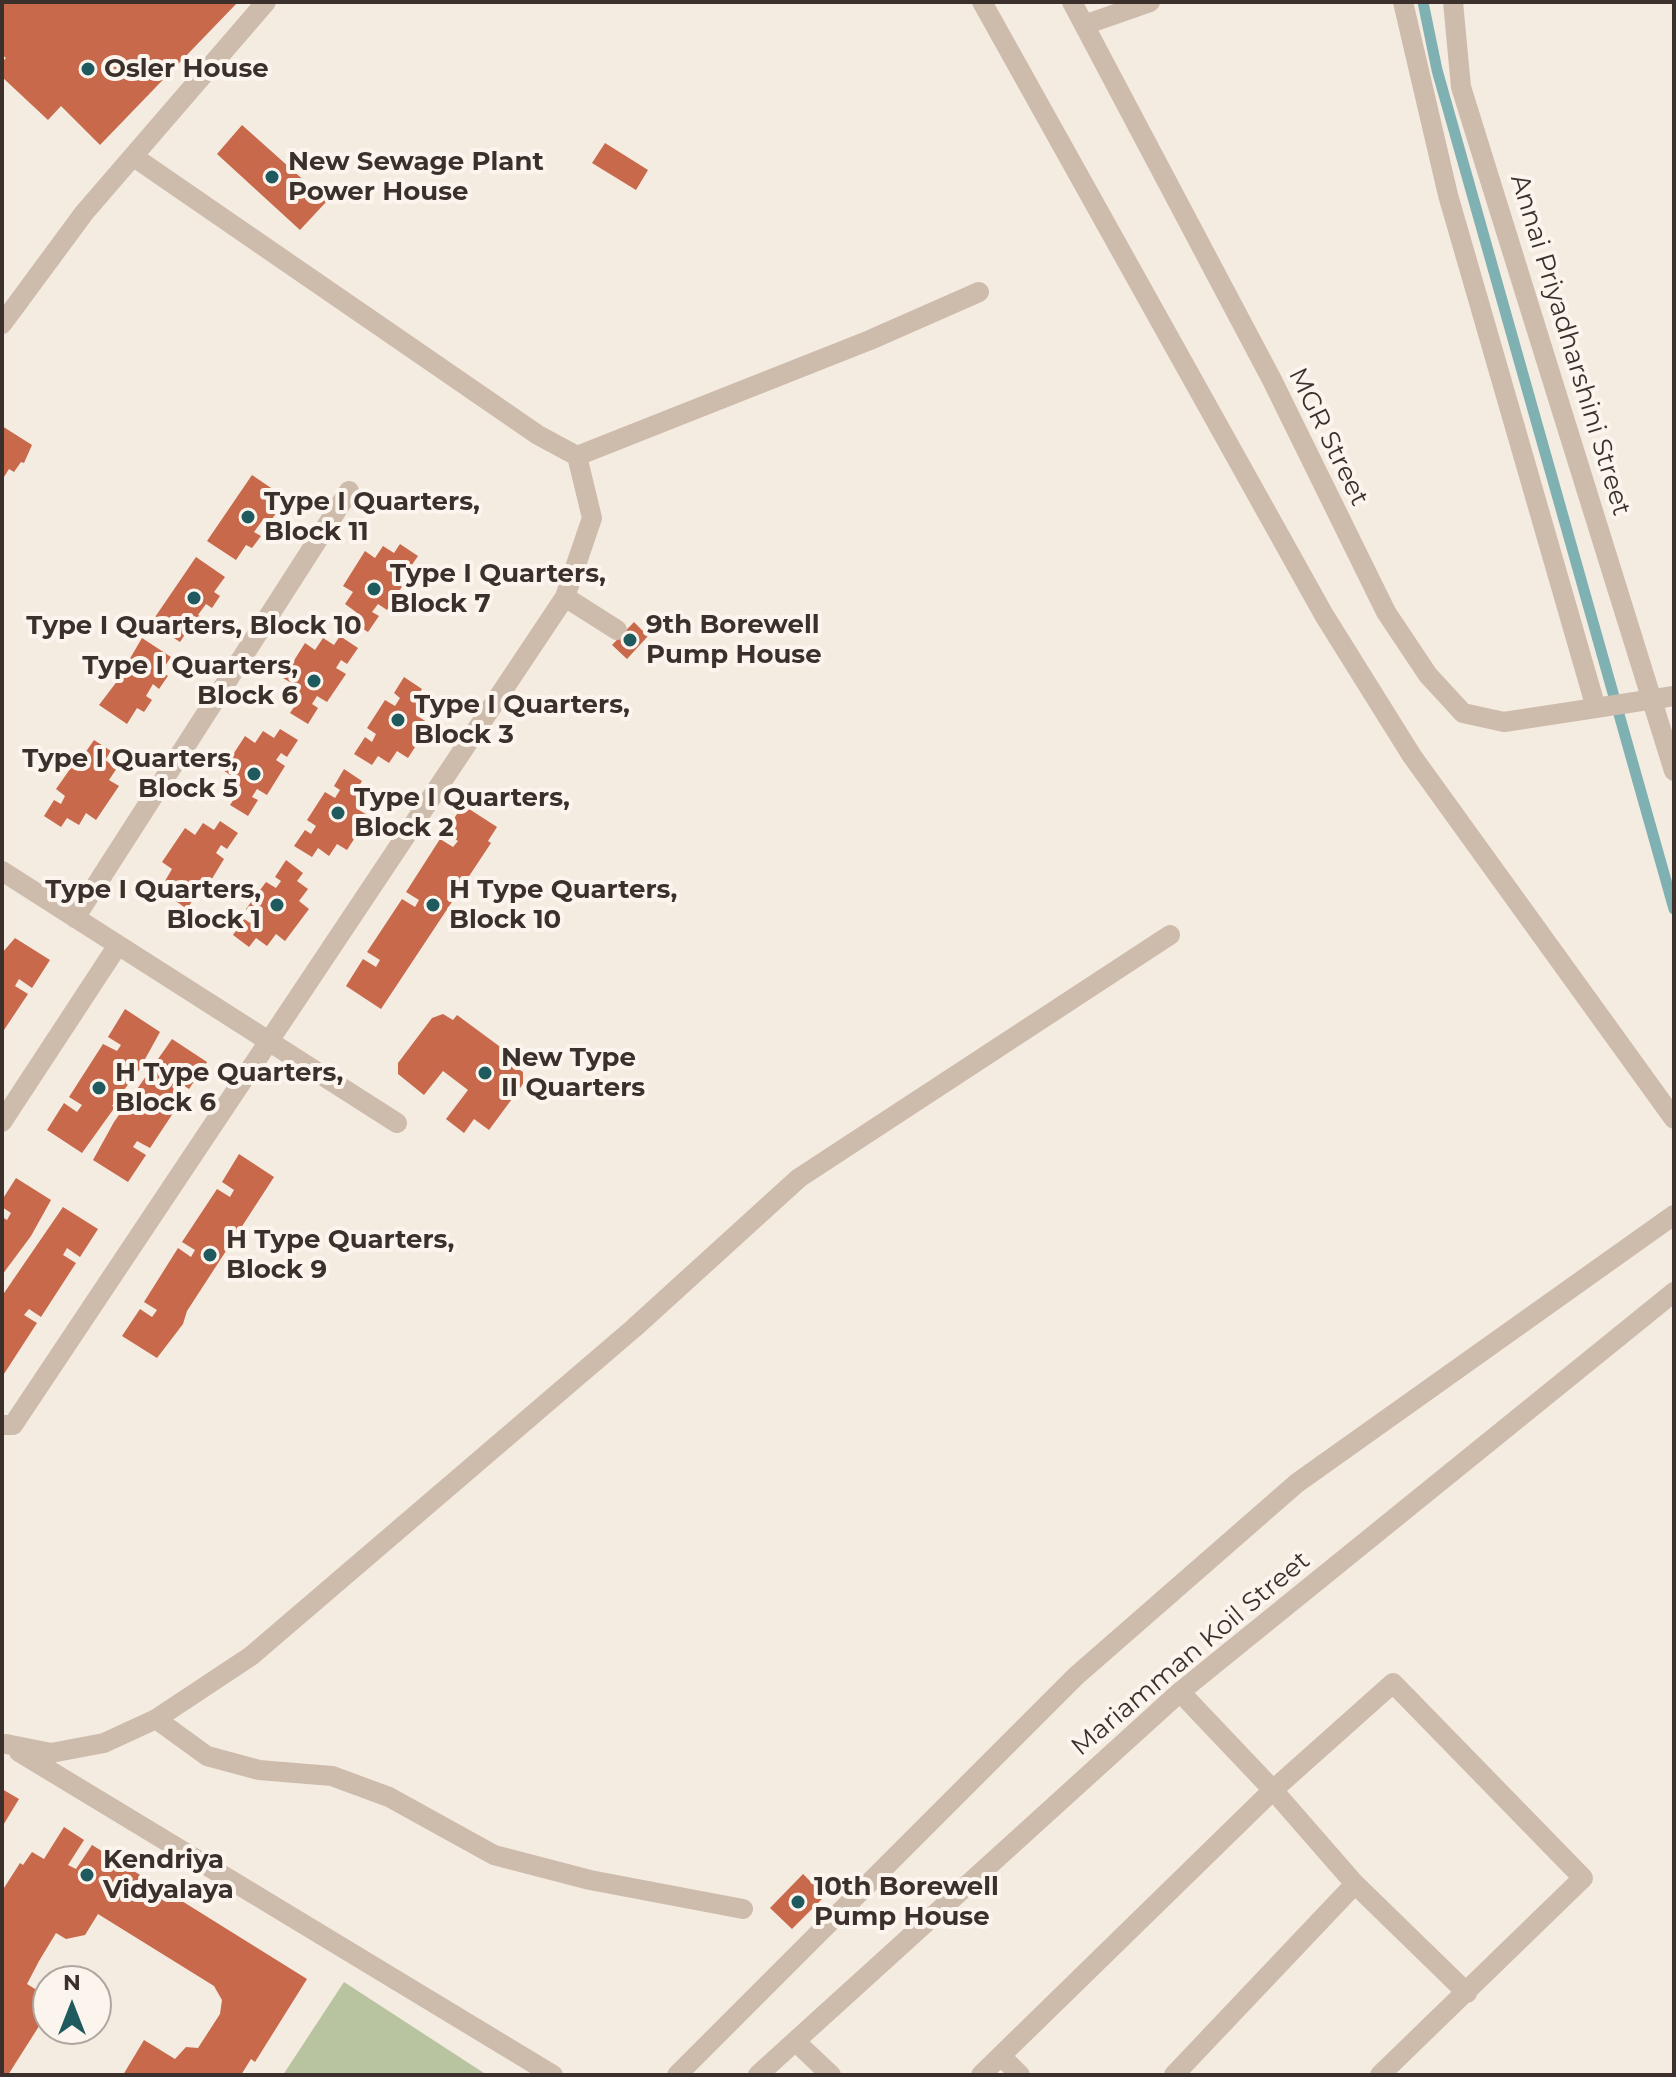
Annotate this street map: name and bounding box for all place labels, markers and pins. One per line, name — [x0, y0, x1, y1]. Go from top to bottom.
place label: Osler House — [104, 53, 269, 85]
marker: Osler House — [79, 60, 97, 78]
place label: New Sewage Plant Power House — [288, 146, 544, 208]
marker: New Sewage Plant Power House — [263, 168, 281, 186]
place label: Type I Quarters, Block 11 — [264, 486, 480, 548]
marker: Type I Quarters, Block 11 — [239, 508, 257, 526]
place label: Type I Quarters, Block 7 — [390, 558, 606, 620]
marker: Type I Quarters, Block 7 — [365, 580, 383, 598]
marker: Type I Quarters, Block 10 — [185, 589, 203, 607]
place label: 9th Borewell Pump House — [646, 609, 822, 670]
place label: Type I Quarters, Block 10 — [26, 610, 362, 642]
marker: 9th Borewell Pump House — [621, 631, 639, 649]
place label: Type I Quarters, Block 6 — [82, 650, 298, 712]
marker: Type I Quarters, Block 6 — [305, 672, 323, 690]
place label: Type I Quarters, Block 3 — [414, 689, 630, 750]
marker: Type I Quarters, Block 3 — [389, 711, 407, 729]
place label: Type I Quarters, Block 5 — [22, 743, 238, 804]
marker: Type I Quarters, Block 5 — [245, 765, 263, 783]
place label: Type I Quarters, Block 2 — [354, 782, 570, 844]
marker: Type I Quarters, Block 2 — [329, 804, 347, 822]
place label: Type I Quarters, Block 1 — [45, 874, 261, 936]
place label: H Type Quarters, Block 10 — [449, 874, 677, 936]
marker: Type I Quarters, Block 1 — [268, 896, 286, 914]
marker: H Type Quarters, Block 10 — [424, 896, 442, 914]
place label: New Type II Quarters — [501, 1042, 645, 1104]
place label: H Type Quarters, Block 6 — [115, 1057, 343, 1118]
marker: New Type II Quarters — [476, 1064, 494, 1082]
marker: H Type Quarters, Block 6 — [90, 1079, 108, 1097]
place label: H Type Quarters, Block 9 — [226, 1224, 454, 1286]
marker: H Type Quarters, Block 9 — [201, 1246, 219, 1264]
place label: Kendriya Vidyalaya — [103, 1844, 234, 1906]
marker: Kendriya Vidyalaya — [78, 1866, 96, 1884]
place label: 10th Borewell Pump House — [814, 1871, 999, 1932]
marker: 10th Borewell Pump House — [789, 1893, 807, 1911]

